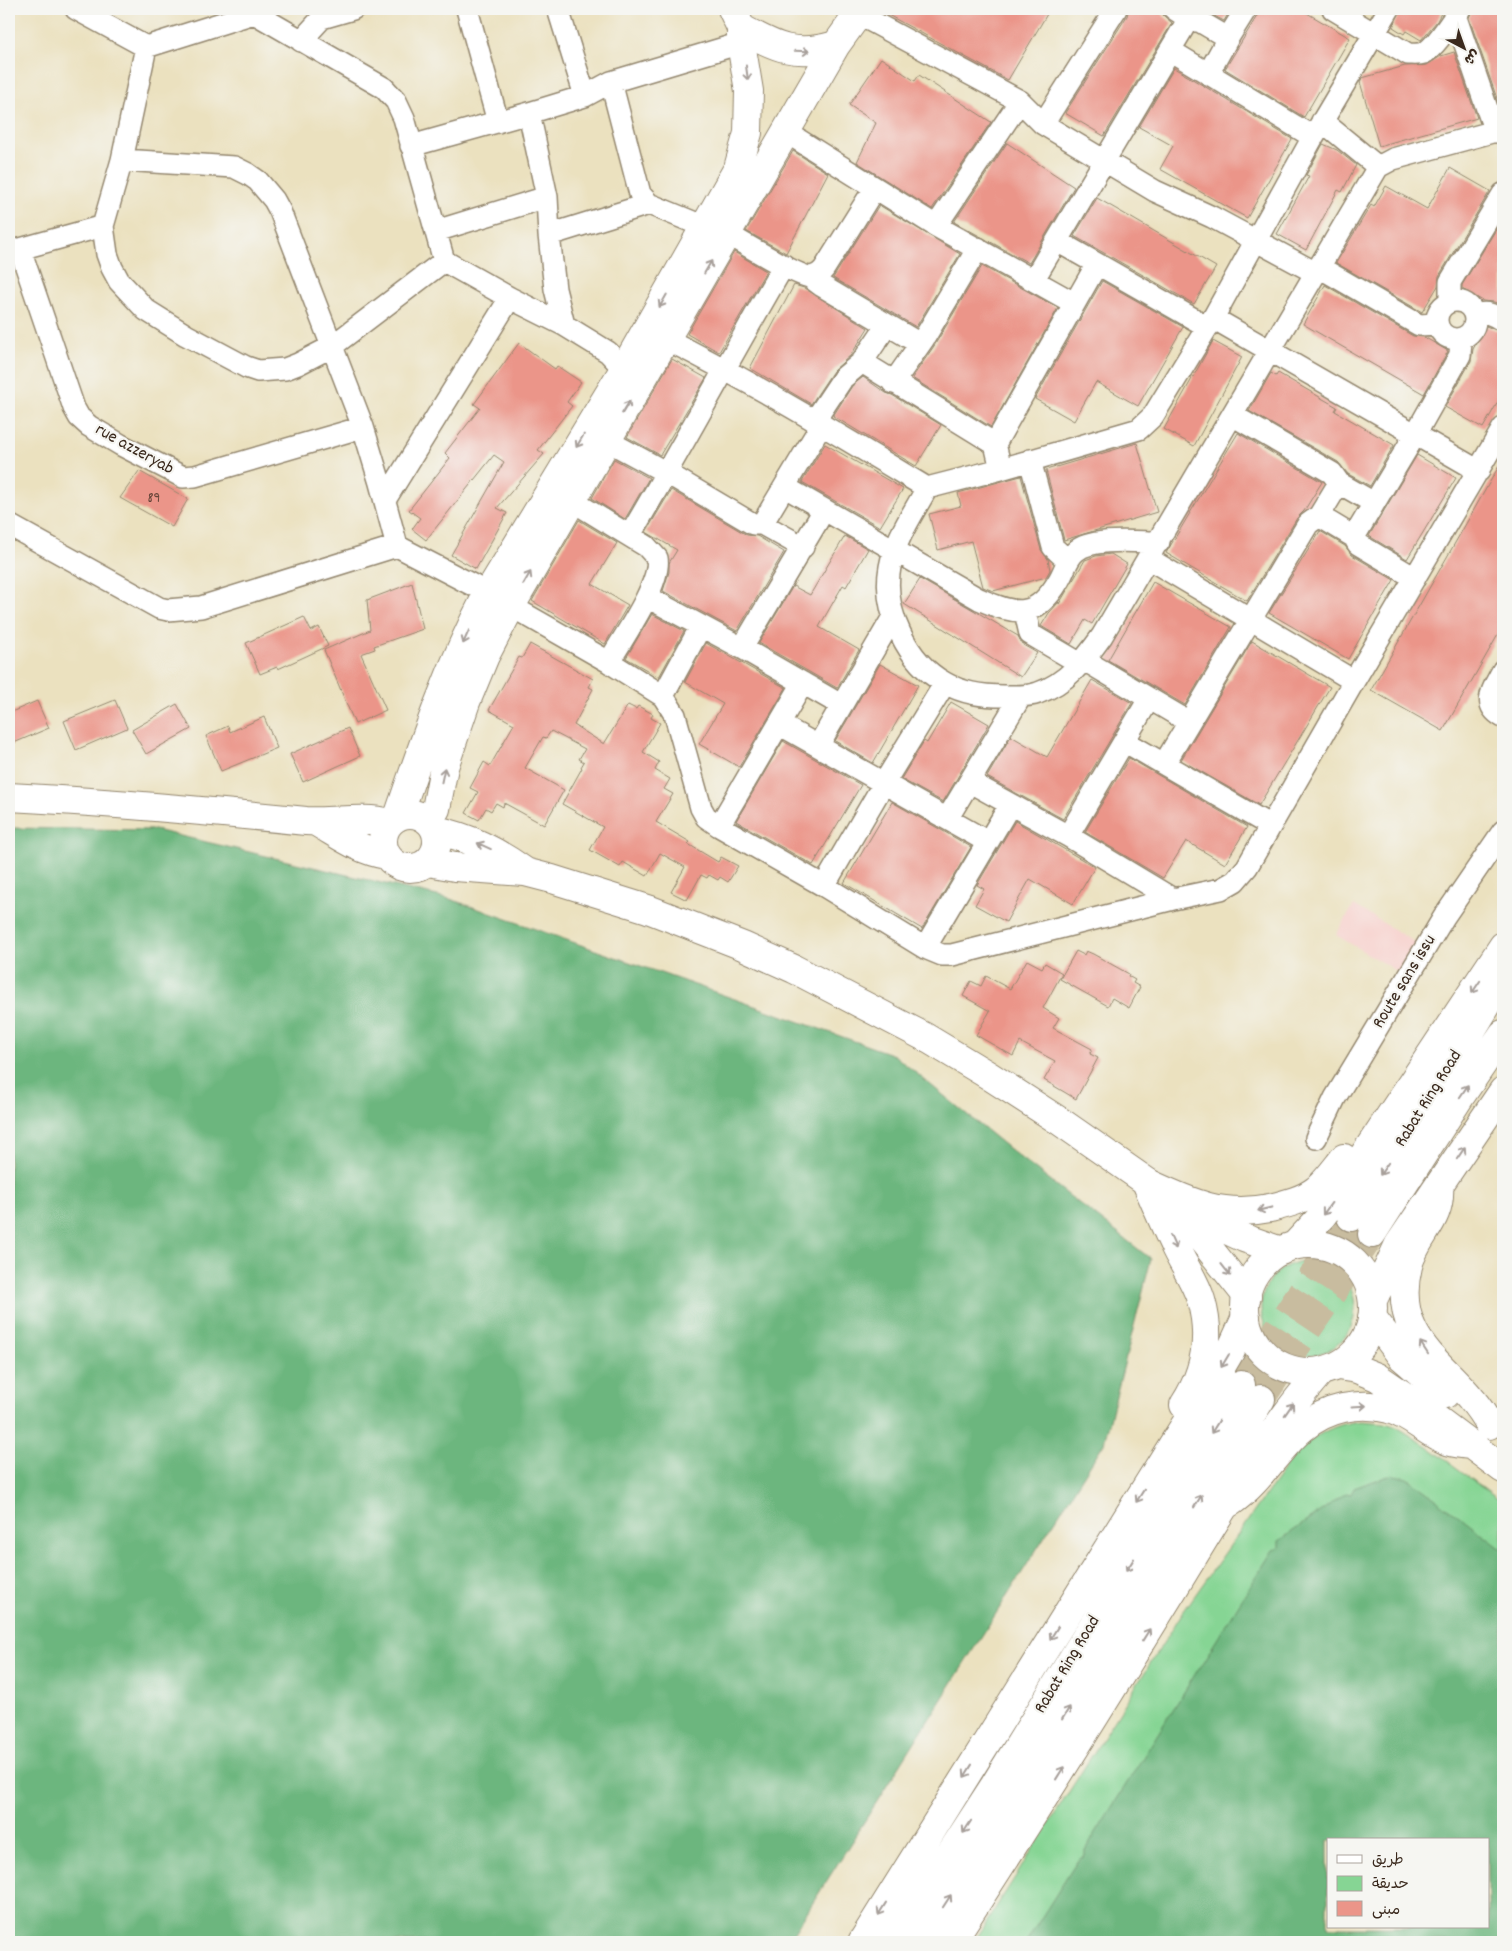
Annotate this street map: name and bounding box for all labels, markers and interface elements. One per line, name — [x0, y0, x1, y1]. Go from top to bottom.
north arrow — [1440, 22, 1490, 72]
text: ش — [1459, 44, 1484, 69]
one-way arrow — [794, 46, 810, 55]
one-way arrow — [742, 64, 752, 80]
one-way arrow — [703, 260, 713, 274]
one-way arrow — [657, 294, 667, 308]
one-way arrow — [621, 400, 631, 415]
street label: rue azzeryab — [90, 418, 178, 482]
one-way arrow — [574, 433, 584, 447]
house number: 89 — [148, 488, 160, 510]
one-way arrow — [522, 571, 532, 586]
one-way arrow — [460, 629, 470, 644]
one-way arrow — [438, 767, 448, 783]
one-way arrow — [477, 840, 492, 850]
street label: Route sans issu — [1367, 930, 1443, 1034]
one-way arrow — [1471, 980, 1481, 994]
street label: Rabat Ring Road — [1389, 1046, 1469, 1152]
one-way arrow — [1459, 1084, 1469, 1098]
one-way arrow — [1456, 1147, 1466, 1161]
one-way arrow — [1379, 1161, 1389, 1175]
one-way arrow — [1322, 1202, 1332, 1216]
one-way arrow — [1257, 1205, 1273, 1214]
one-way arrow — [1168, 1235, 1178, 1250]
one-way arrow — [1220, 1263, 1231, 1276]
one-way arrow — [1419, 1342, 1429, 1356]
one-way arrow — [1219, 1353, 1229, 1367]
one-way arrow — [1284, 1402, 1294, 1416]
one-way arrow — [1351, 1402, 1367, 1411]
one-way arrow — [1210, 1419, 1220, 1433]
one-way arrow — [1134, 1488, 1144, 1502]
one-way arrow — [1193, 1495, 1203, 1509]
one-way arrow — [1124, 1557, 1134, 1571]
street label: Rabat Ring Road — [1029, 1611, 1107, 1719]
one-way arrow — [1048, 1626, 1058, 1640]
one-way arrow — [1141, 1628, 1151, 1642]
one-way arrow — [1061, 1707, 1071, 1721]
one-way arrow — [962, 1764, 972, 1778]
one-way arrow — [1055, 1766, 1066, 1780]
one-way arrow — [962, 1820, 972, 1834]
legend — [1327, 1838, 1490, 1928]
text: طريق — [1372, 1850, 1404, 1872]
text: حديقة — [1372, 1874, 1409, 1896]
one-way arrow — [942, 1895, 952, 1909]
text: مبنى — [1372, 1900, 1400, 1922]
one-way arrow — [877, 1902, 887, 1916]

